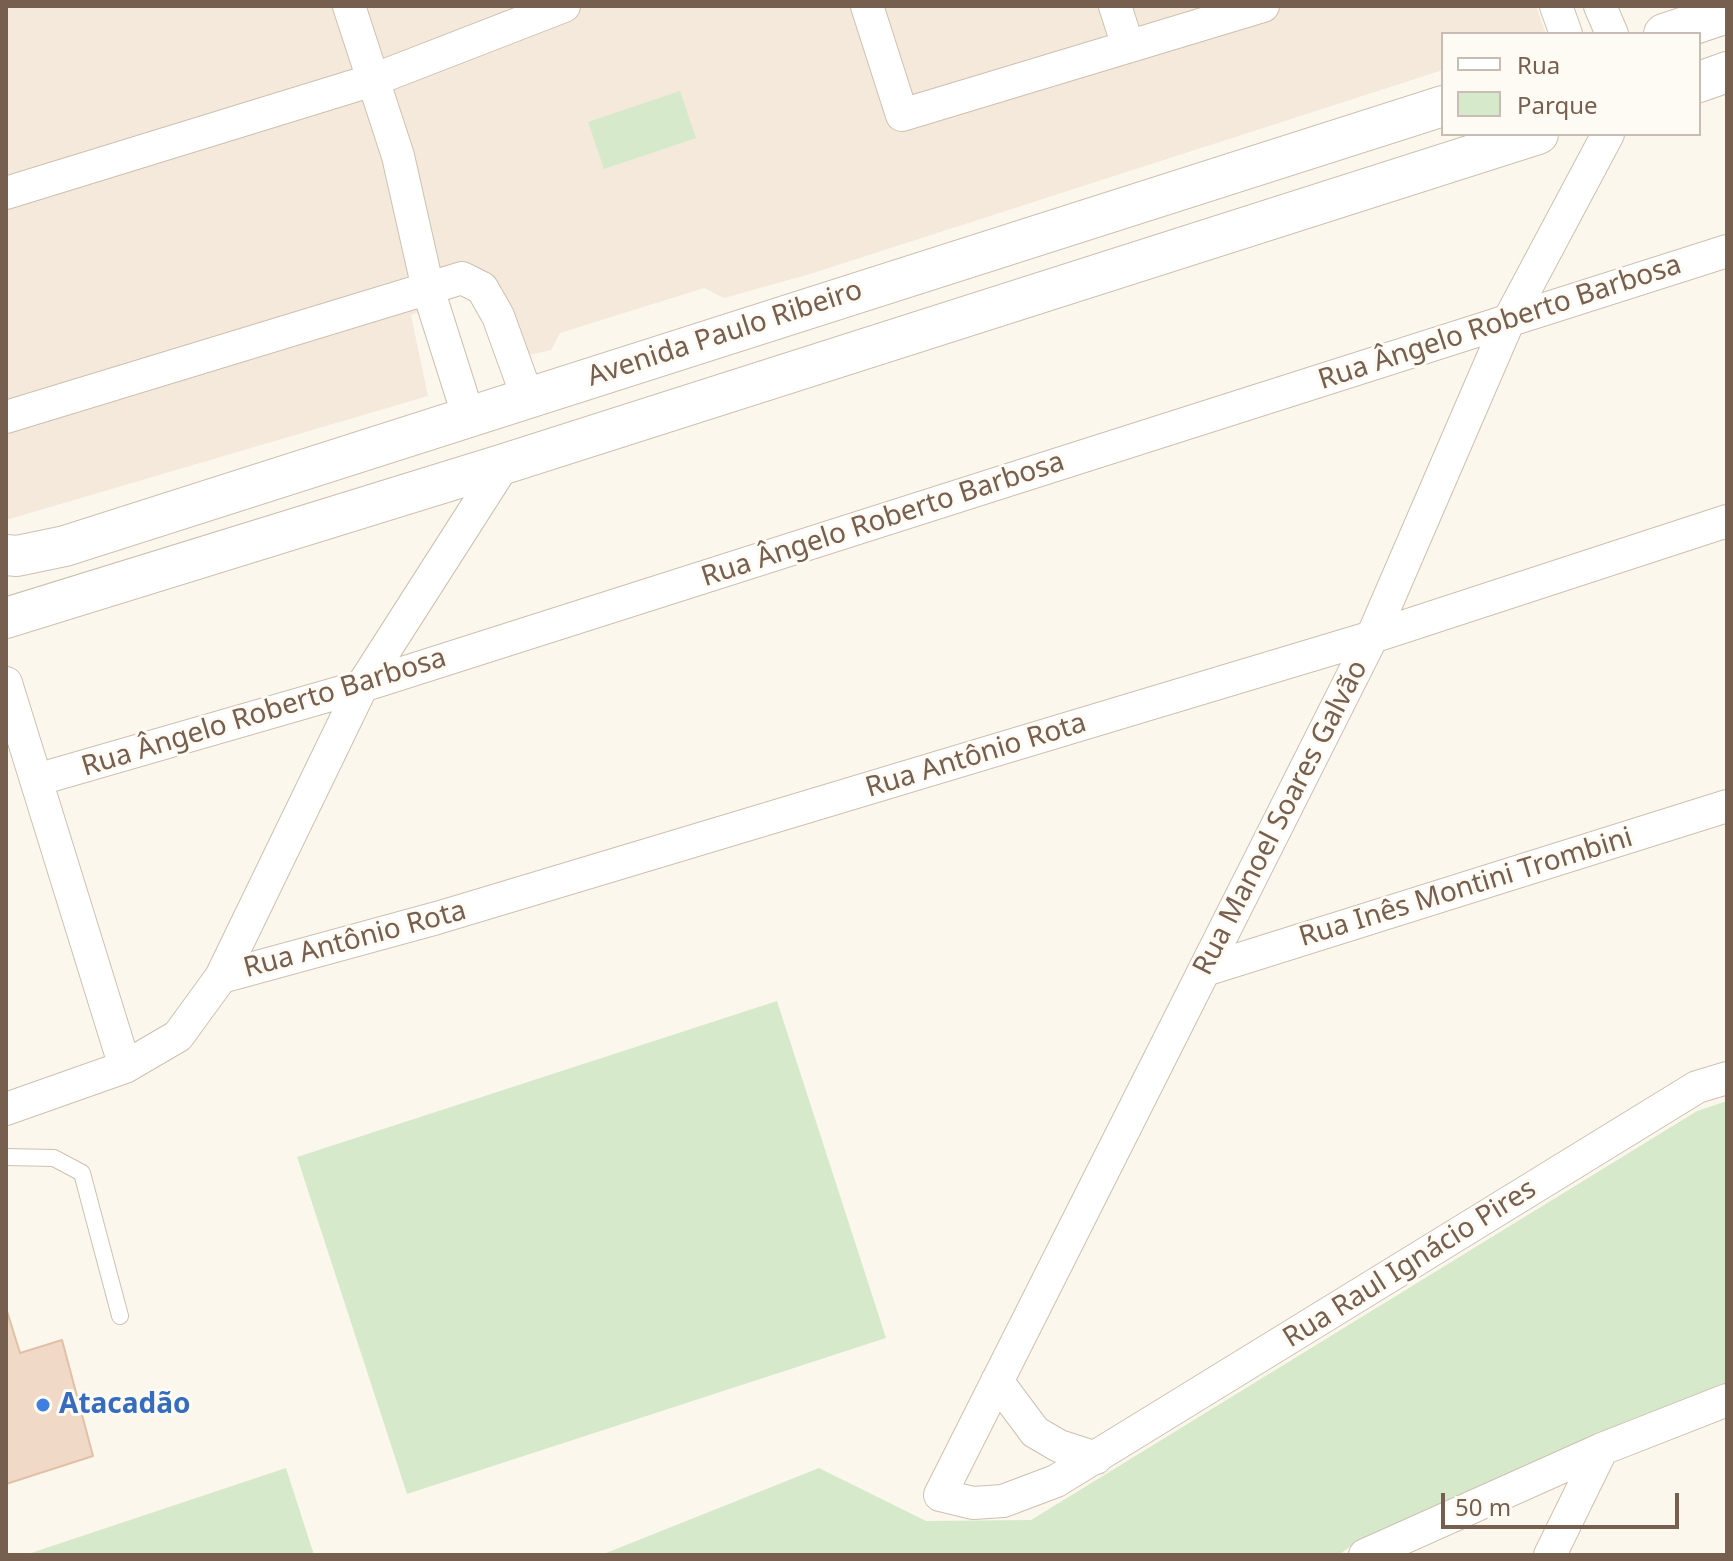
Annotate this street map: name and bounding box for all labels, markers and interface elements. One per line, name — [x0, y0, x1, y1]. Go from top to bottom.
legend — [1441, 32, 1701, 136]
text: Rua — [1517, 48, 1560, 81]
text: Parque — [1517, 88, 1598, 121]
street label: Rua Ângelo Roberto Barbosa — [1314, 248, 1686, 398]
street label: Avenida Paulo Ribeiro — [583, 274, 867, 394]
street label: Rua Ângelo Roberto Barbosa — [697, 445, 1069, 595]
street label: Rua Ângelo Roberto Barbosa — [78, 641, 450, 785]
street label: Rua Manoel Soares Galvão — [1187, 655, 1375, 981]
street label: Rua Antônio Rota — [862, 706, 1090, 806]
street label: Rua Inês Montini Trombini — [1295, 821, 1637, 955]
street label: Rua Antônio Rota — [240, 894, 470, 986]
street label: Rua Raul Ignácio Pires — [1277, 1172, 1543, 1356]
place label: Atacadão — [59, 1388, 190, 1422]
marker: Atacadão — [34, 1396, 52, 1414]
scale bar — [1445, 1477, 1683, 1527]
text: 50 m — [1455, 1490, 1511, 1523]

